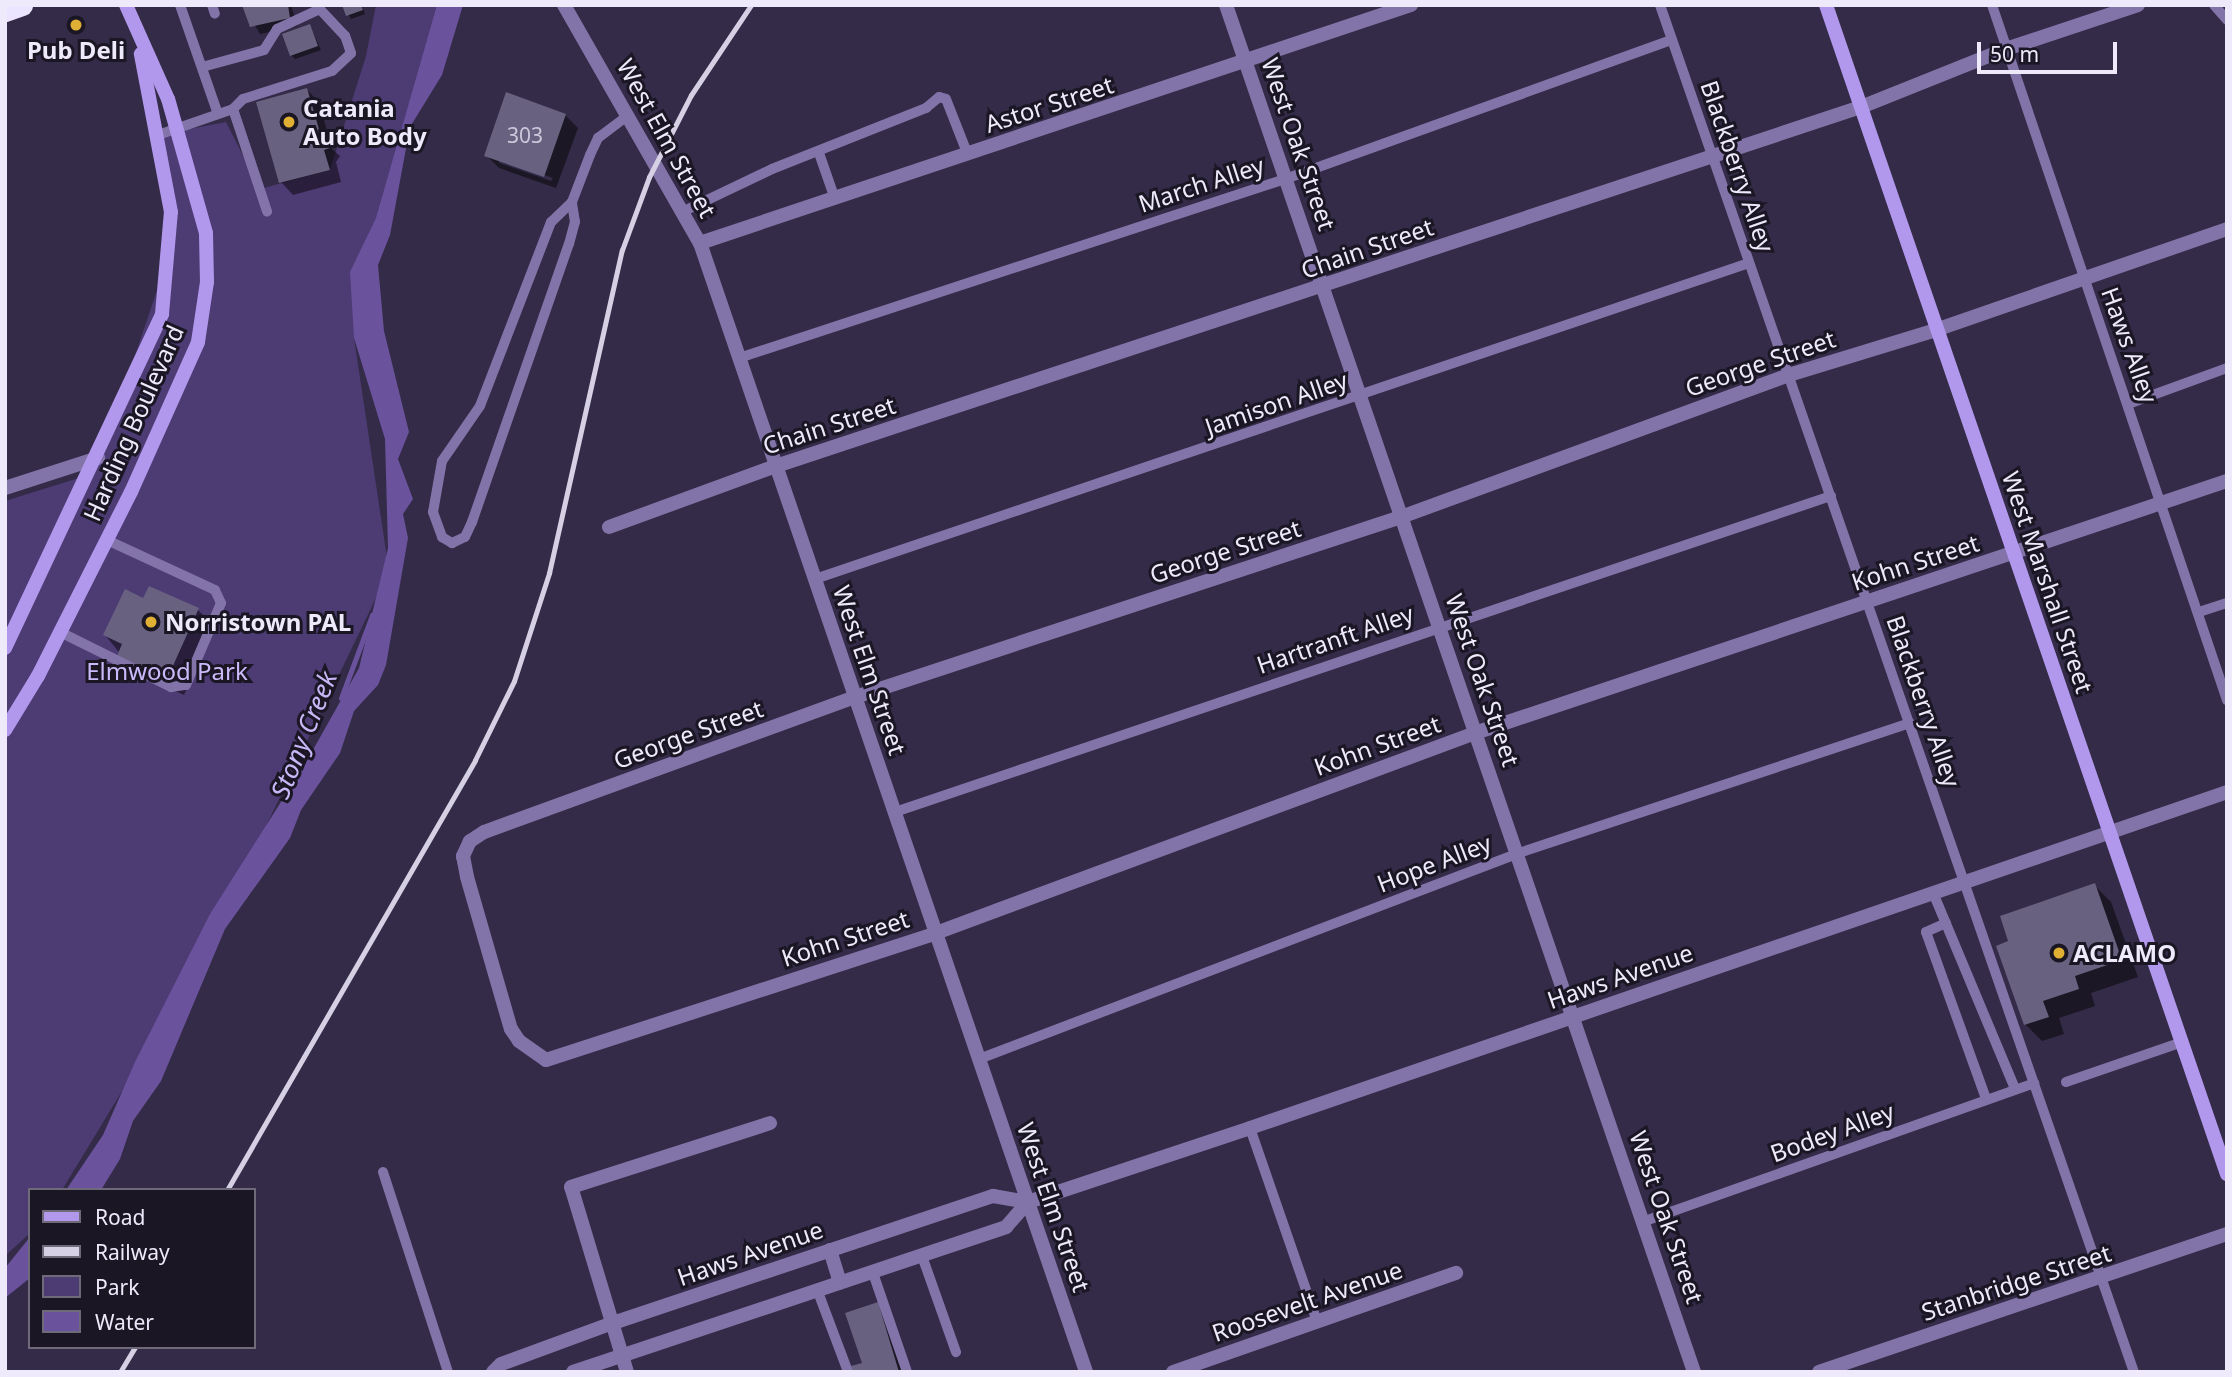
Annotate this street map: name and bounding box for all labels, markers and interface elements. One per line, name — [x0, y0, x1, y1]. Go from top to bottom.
marker: Pub Deli — [68, 17, 84, 33]
scale bar — [1980, 28, 2120, 72]
place label: Pub Deli — [27, 36, 125, 64]
text: 50 m — [1990, 40, 2039, 68]
street label: West Elm Street — [611, 54, 723, 222]
street label: West Oak Street — [1256, 54, 1342, 234]
street label: Astor Street — [981, 70, 1117, 138]
street label: Blackberry Alley — [1695, 77, 1781, 255]
place label: Catania Auto Body — [303, 94, 427, 150]
marker: Catania Auto Body — [281, 114, 297, 130]
house number: 303 — [507, 122, 543, 148]
street label: March Alley — [1135, 150, 1267, 218]
street label: Chain Street — [1297, 212, 1437, 284]
street label: Haws Alley — [2096, 283, 2164, 407]
street label: Harding Boulevard — [77, 321, 189, 525]
street label: George Street — [1681, 324, 1839, 402]
street label: Jamison Alley — [1201, 365, 1351, 441]
street label: Chain Street — [759, 390, 899, 460]
street label: West Marshall Street — [1997, 467, 2099, 697]
street label: George Street — [1146, 513, 1304, 589]
street label: Kohn Street — [1848, 528, 1982, 596]
street label: West Elm Street — [828, 582, 912, 758]
street label: West Oak Street — [1440, 590, 1526, 770]
street label: Hartranft Alley — [1253, 599, 1417, 679]
place label: Norristown PAL — [165, 608, 351, 636]
street label: Blackberry Alley — [1881, 612, 1967, 790]
marker: Norristown PAL — [143, 614, 159, 630]
park label: Elmwood Park — [86, 657, 248, 685]
water label: Stony Creek — [264, 667, 344, 803]
street label: George Street — [609, 694, 767, 774]
street label: Kohn Street — [1310, 709, 1444, 781]
street label: Hope Alley — [1373, 828, 1495, 898]
street label: Kohn Street — [778, 904, 912, 972]
street label: Haws Avenue — [1543, 938, 1697, 1014]
place label: ACLAMO — [2073, 939, 2176, 967]
marker: ACLAMO — [2051, 945, 2067, 961]
street label: Bodey Alley — [1766, 1096, 1898, 1168]
street label: West Elm Street — [1012, 1119, 1096, 1295]
street label: West Oak Street — [1624, 1127, 1710, 1307]
legend — [28, 1188, 256, 1349]
text: Road — [95, 1203, 145, 1231]
street label: Haws Avenue — [673, 1215, 827, 1291]
text: Railway — [95, 1238, 170, 1266]
street label: Stanbridge Street — [1918, 1238, 2114, 1326]
street label: Roosevelt Avenue — [1208, 1255, 1406, 1347]
text: Park — [95, 1273, 139, 1301]
text: Water — [95, 1308, 154, 1336]

